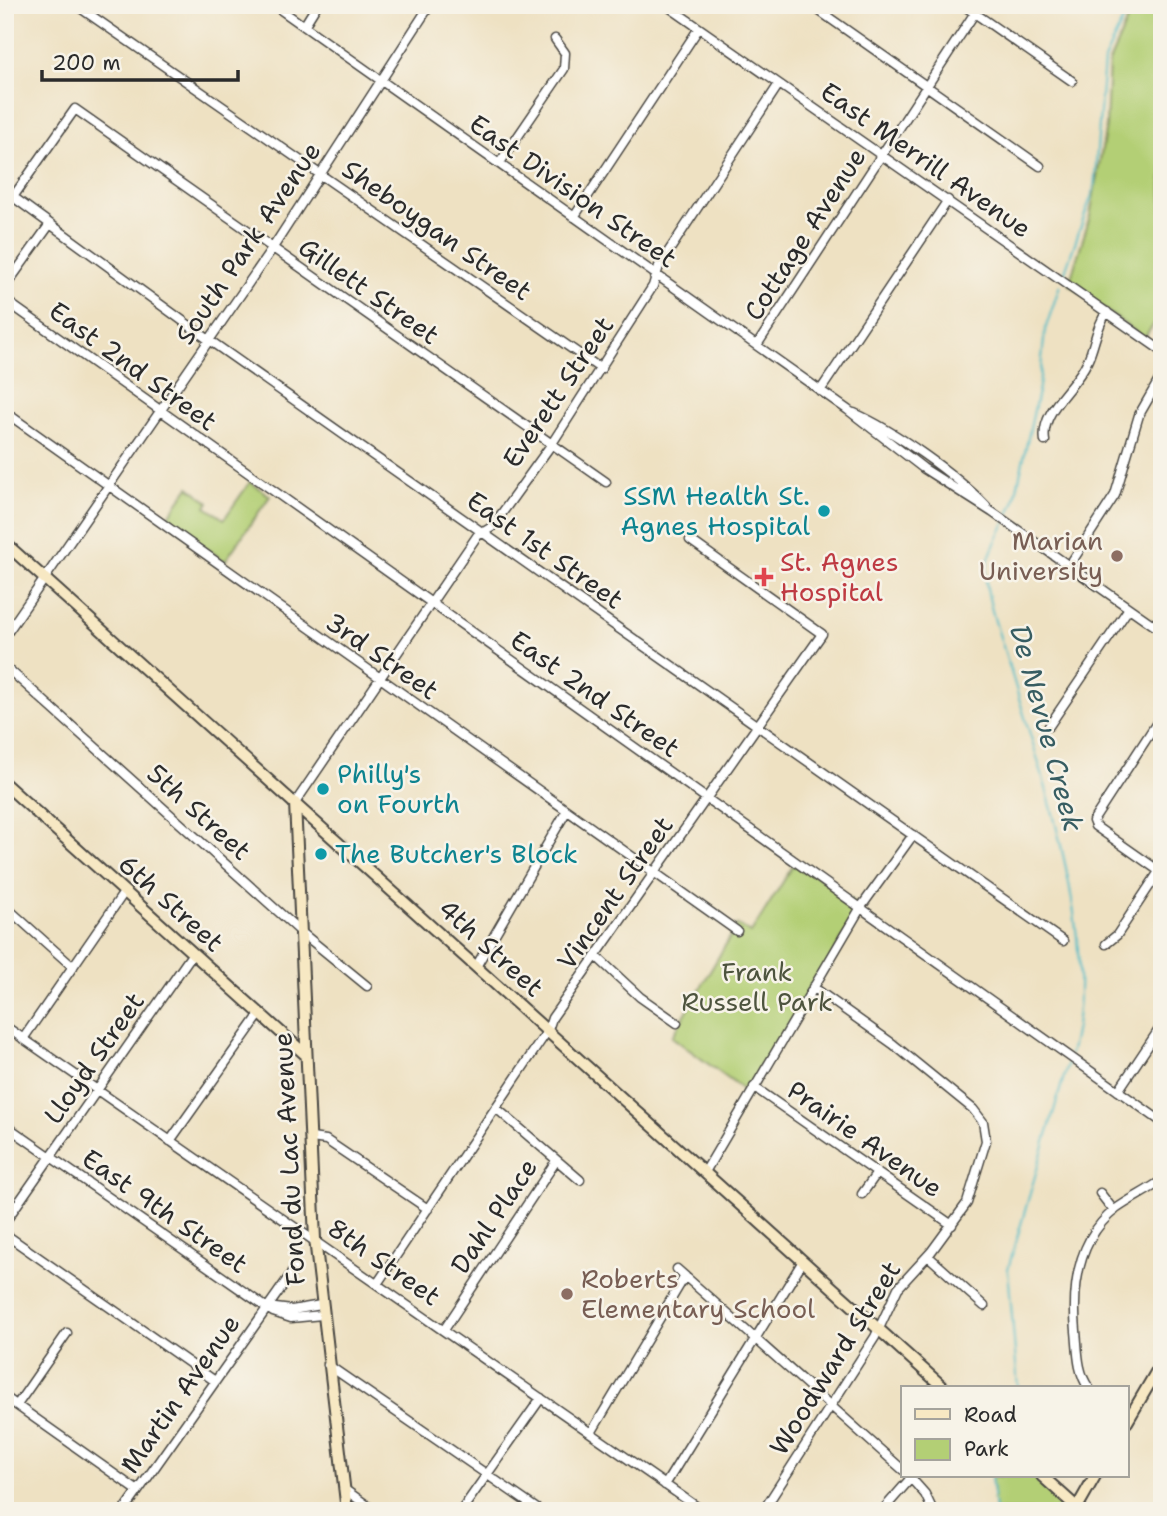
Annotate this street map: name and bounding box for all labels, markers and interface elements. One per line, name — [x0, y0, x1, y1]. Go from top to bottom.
scale bar — [42, 38, 238, 82]
text: 200 m — [52, 49, 121, 77]
street label: East Merrill Avenue — [814, 74, 1039, 246]
street label: East Division Street — [463, 106, 684, 275]
street label: South Park Avenue — [167, 135, 328, 351]
street label: Cottage Avenue — [736, 141, 874, 327]
street label: Sheboygan Street — [336, 151, 539, 308]
street label: Gillett Street — [292, 229, 447, 352]
street label: East 2nd Street — [42, 293, 224, 438]
street label: Everett Street — [494, 309, 621, 474]
place label: SSM Health St. Agnes Hospital — [620, 478, 810, 543]
street label: East 1st Street — [460, 483, 630, 617]
marker: SSM Health St. Agnes Hospital — [816, 503, 832, 519]
place label: Marian University — [979, 523, 1103, 588]
place label: St. Agnes Hospital — [780, 544, 899, 609]
marker: Marian University — [1109, 548, 1125, 564]
marker: St. Agnes Hospital — [754, 567, 774, 587]
street label: 3rd Street — [319, 604, 446, 707]
water label: De Nevue Creek — [1001, 620, 1093, 836]
street label: East 2nd Street — [504, 622, 687, 765]
street label: 5th Street — [140, 756, 259, 868]
place label: Philly's on Fourth — [337, 756, 460, 821]
marker: Philly's on Fourth — [315, 781, 331, 797]
street label: Vincent Street — [549, 809, 681, 976]
place label: The Butcher's Block — [335, 836, 578, 871]
street label: 6th Street — [111, 846, 231, 959]
marker: The Butcher's Block — [313, 846, 329, 862]
street label: 4th Street — [431, 891, 552, 1004]
park label: Frank Russell Park — [681, 954, 833, 1019]
street label: Lloyd Street — [35, 985, 152, 1131]
street label: Fond du Lac Avenue — [264, 1031, 313, 1287]
street label: Prairie Avenue — [781, 1072, 950, 1205]
street label: East 9th Street — [75, 1140, 255, 1281]
street label: Dahl Place — [442, 1151, 545, 1280]
street label: 8th Street — [321, 1210, 448, 1313]
street label: Woodward Street — [761, 1254, 908, 1461]
place label: Roberts Elementary School — [581, 1261, 815, 1326]
marker: Roberts Elementary School — [559, 1286, 575, 1302]
street label: Martin Avenue — [112, 1307, 247, 1480]
legend — [901, 1386, 1128, 1478]
text: Road — [964, 1401, 1017, 1429]
text: Park — [964, 1435, 1009, 1463]

